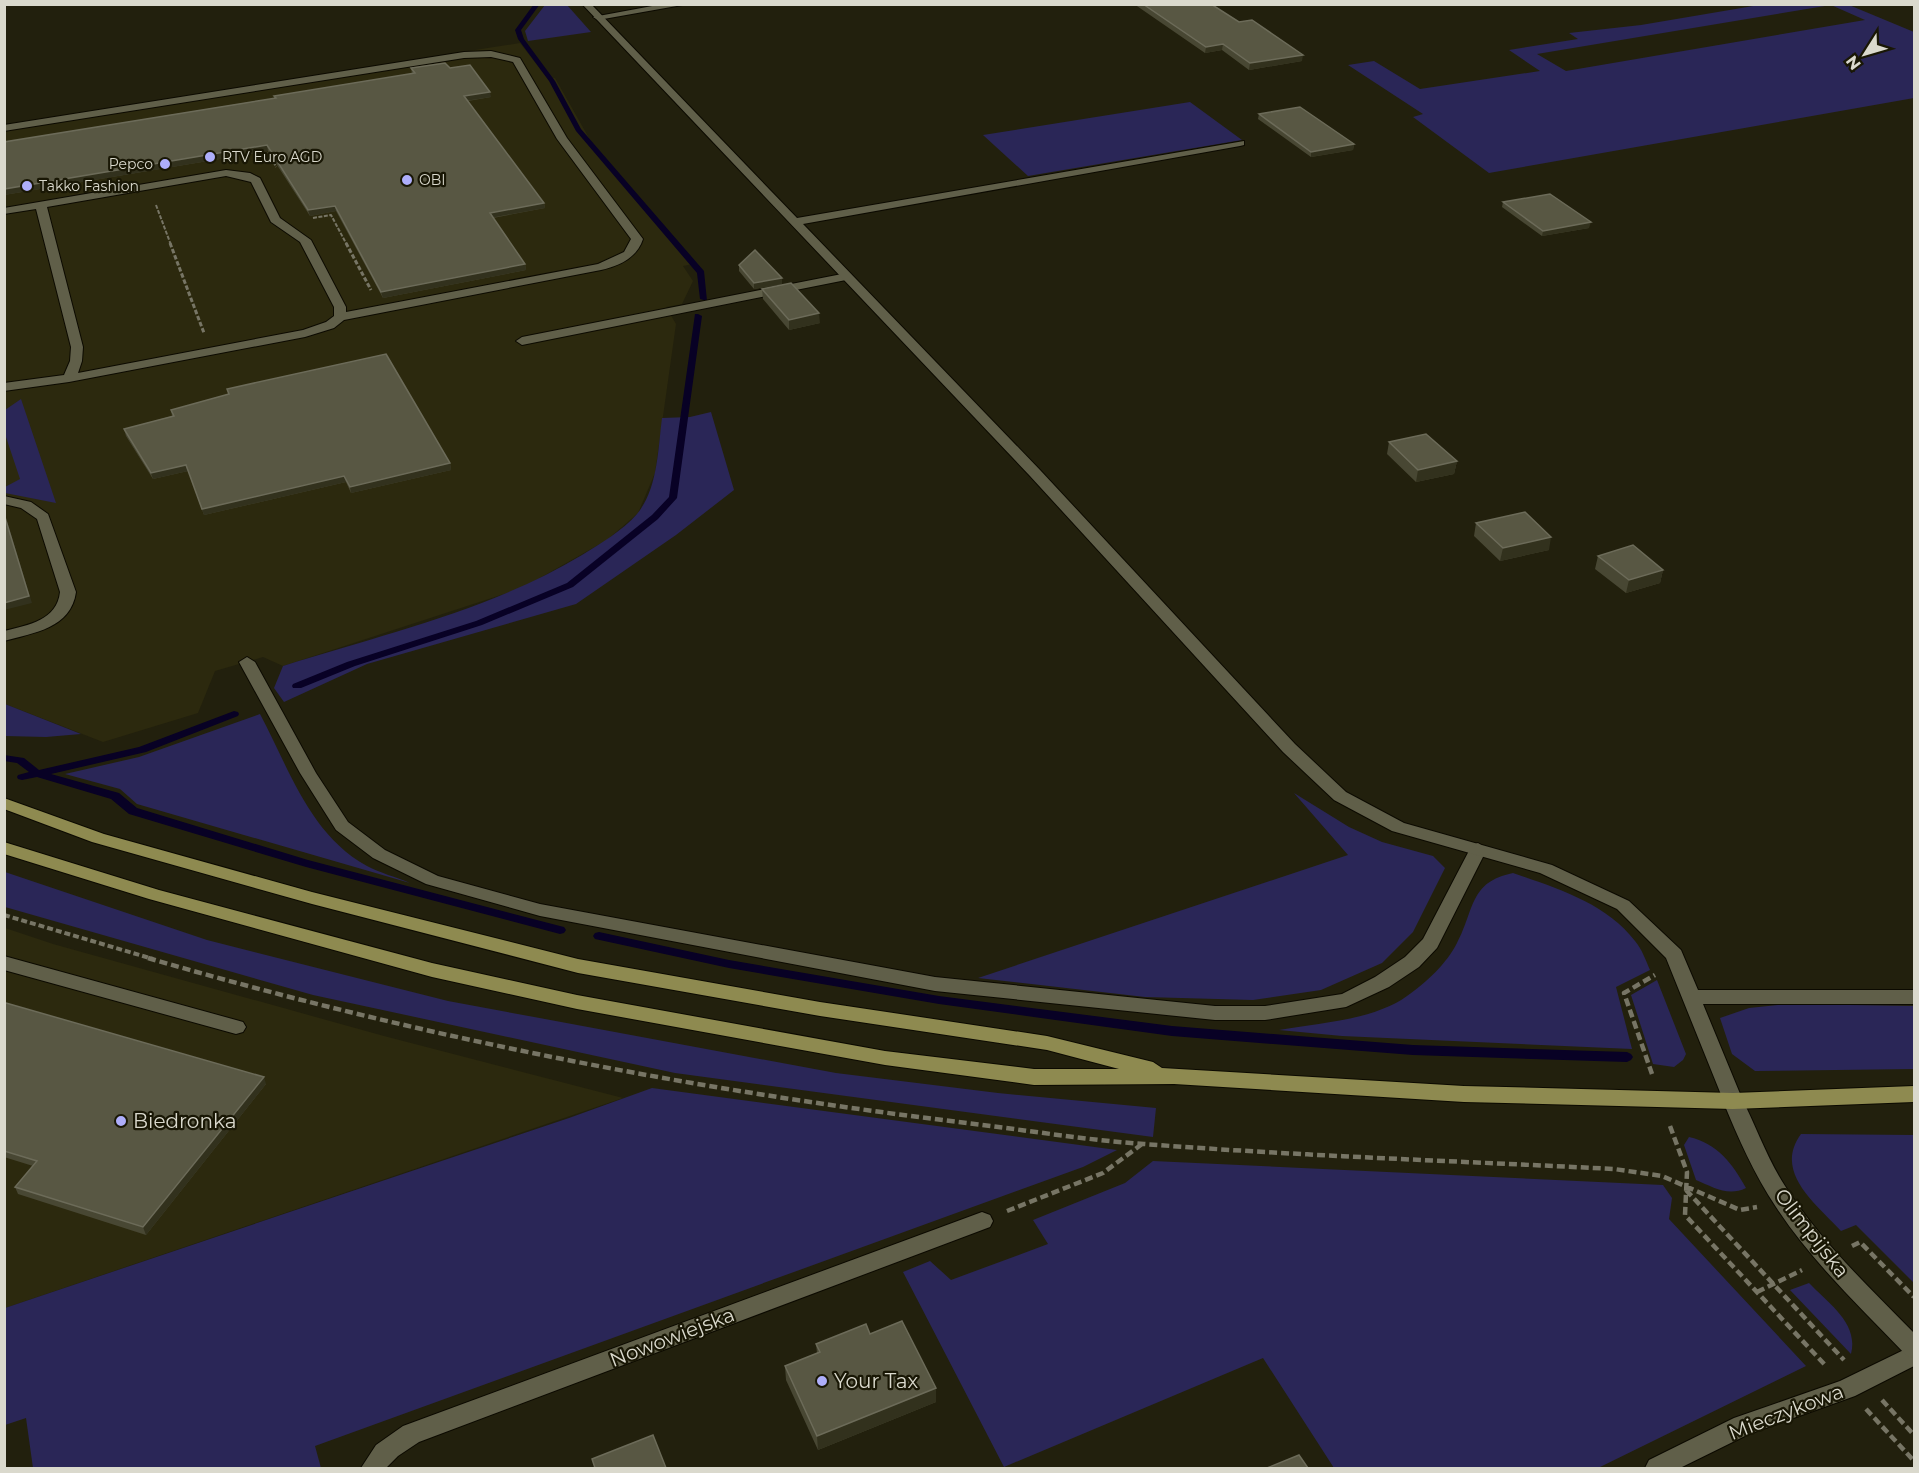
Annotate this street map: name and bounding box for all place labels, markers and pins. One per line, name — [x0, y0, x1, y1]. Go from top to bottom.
place label: RTV Euro AGD — [222, 148, 322, 166]
marker: RTV Euro AGD — [203, 150, 217, 164]
place label: Pepco — [109, 155, 153, 173]
marker: Pepco — [158, 157, 172, 171]
place label: OBI — [419, 171, 446, 189]
marker: OBI — [400, 173, 414, 187]
place label: Takko Fashion — [39, 177, 139, 195]
marker: Takko Fashion — [20, 179, 34, 193]
place label: Biedronka — [133, 1109, 237, 1133]
marker: Biedronka — [114, 1114, 128, 1128]
place label: Your Tax — [834, 1369, 918, 1393]
marker: Your Tax — [815, 1374, 829, 1388]

